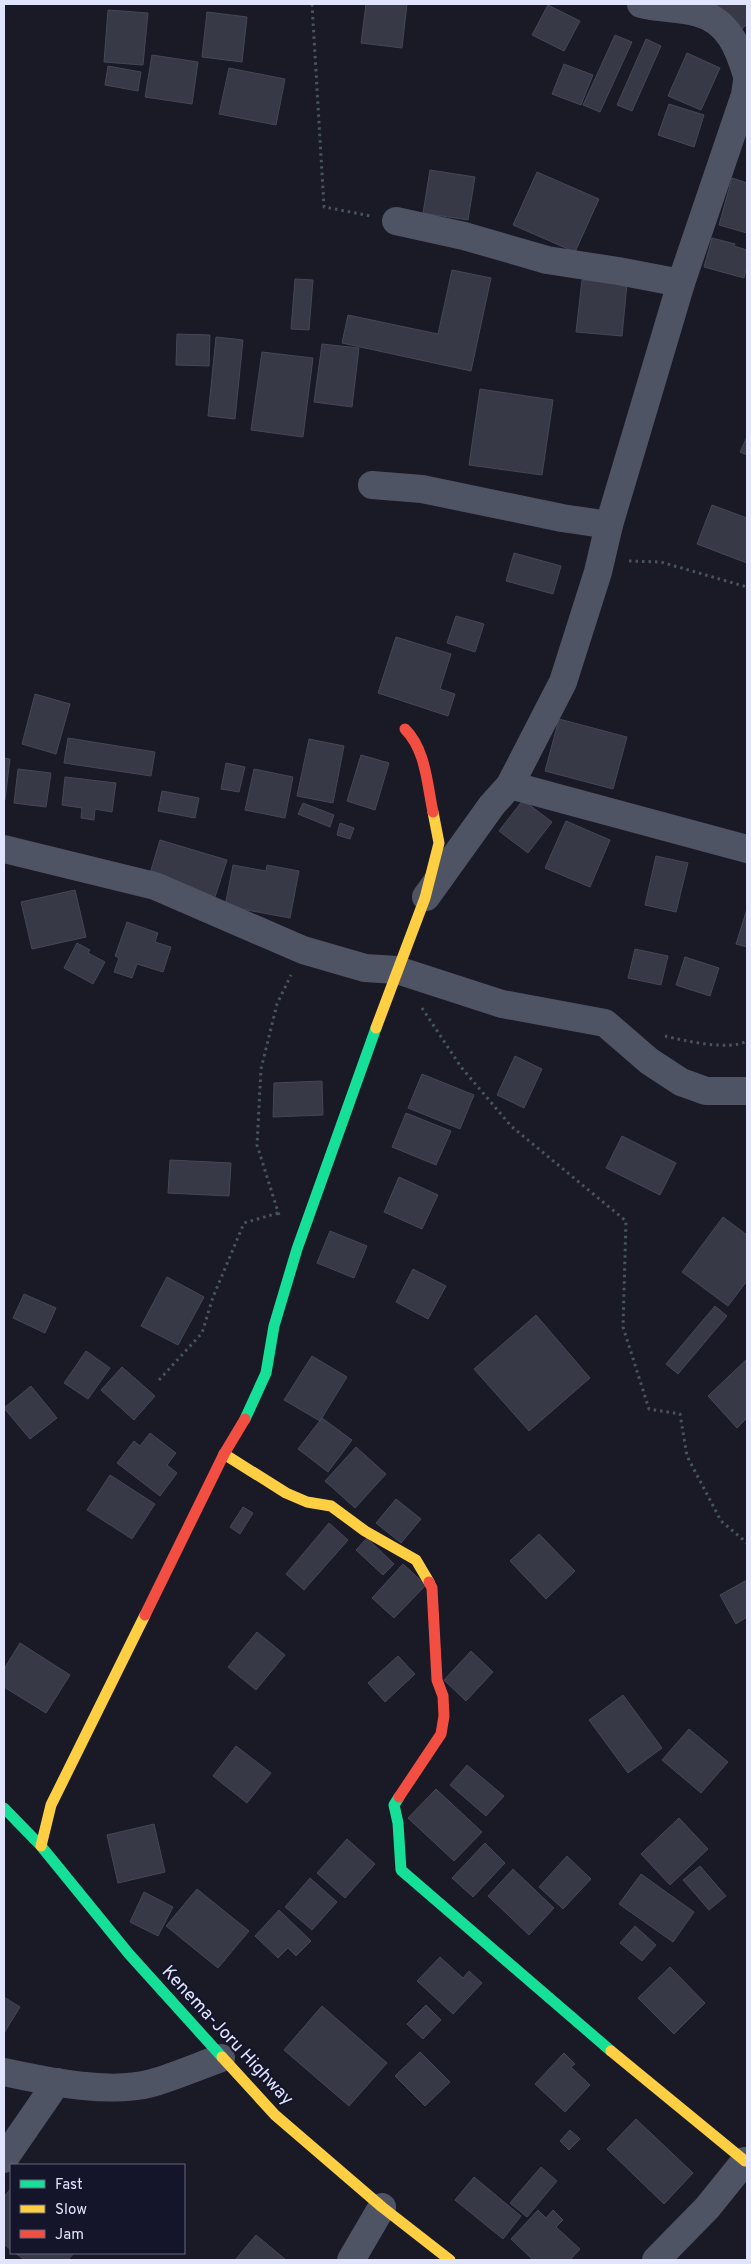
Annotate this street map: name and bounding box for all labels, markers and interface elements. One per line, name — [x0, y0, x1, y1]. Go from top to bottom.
street label: Kenema-Joru Highway — [156, 1961, 298, 2111]
legend — [10, 2164, 185, 2254]
text: Fast — [55, 2176, 83, 2195]
text: Slow — [55, 2201, 87, 2220]
text: Jam — [55, 2226, 84, 2245]

